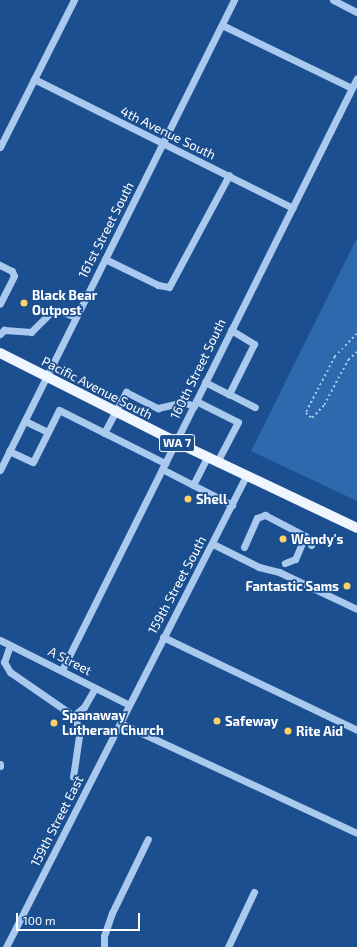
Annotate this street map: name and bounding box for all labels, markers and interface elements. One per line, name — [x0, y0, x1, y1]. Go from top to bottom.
street label: 4th Avenue South — [118, 103, 218, 163]
street label: 161st Street South — [75, 179, 137, 281]
place label: Black Bear Outpost — [32, 288, 97, 319]
marker: Black Bear Outpost — [19, 298, 29, 308]
street label: 160th Street South — [167, 316, 229, 422]
street label: Pacific Avenue South — [39, 353, 155, 423]
road number: WA 7 — [158, 433, 196, 453]
place label: Shell — [196, 491, 227, 507]
marker: Shell — [183, 494, 193, 504]
place label: Wendy's — [291, 531, 343, 547]
street label: 159th Street South — [145, 533, 209, 637]
marker: Wendy's — [278, 534, 288, 544]
place label: Fantastic Sams — [245, 578, 339, 594]
marker: Fantastic Sams — [342, 581, 352, 591]
street label: A Street — [45, 643, 95, 679]
place label: Spanaway Lutheran Church — [62, 708, 164, 739]
place label: Safeway — [225, 713, 278, 729]
marker: Safeway — [212, 716, 222, 726]
marker: Spanaway Lutheran Church — [49, 718, 59, 728]
place label: Rite Aid — [296, 723, 343, 739]
marker: Rite Aid — [283, 726, 293, 736]
street label: 159th Street East — [27, 773, 87, 869]
scale bar — [18, 905, 142, 931]
text: 100 m — [23, 913, 55, 927]

